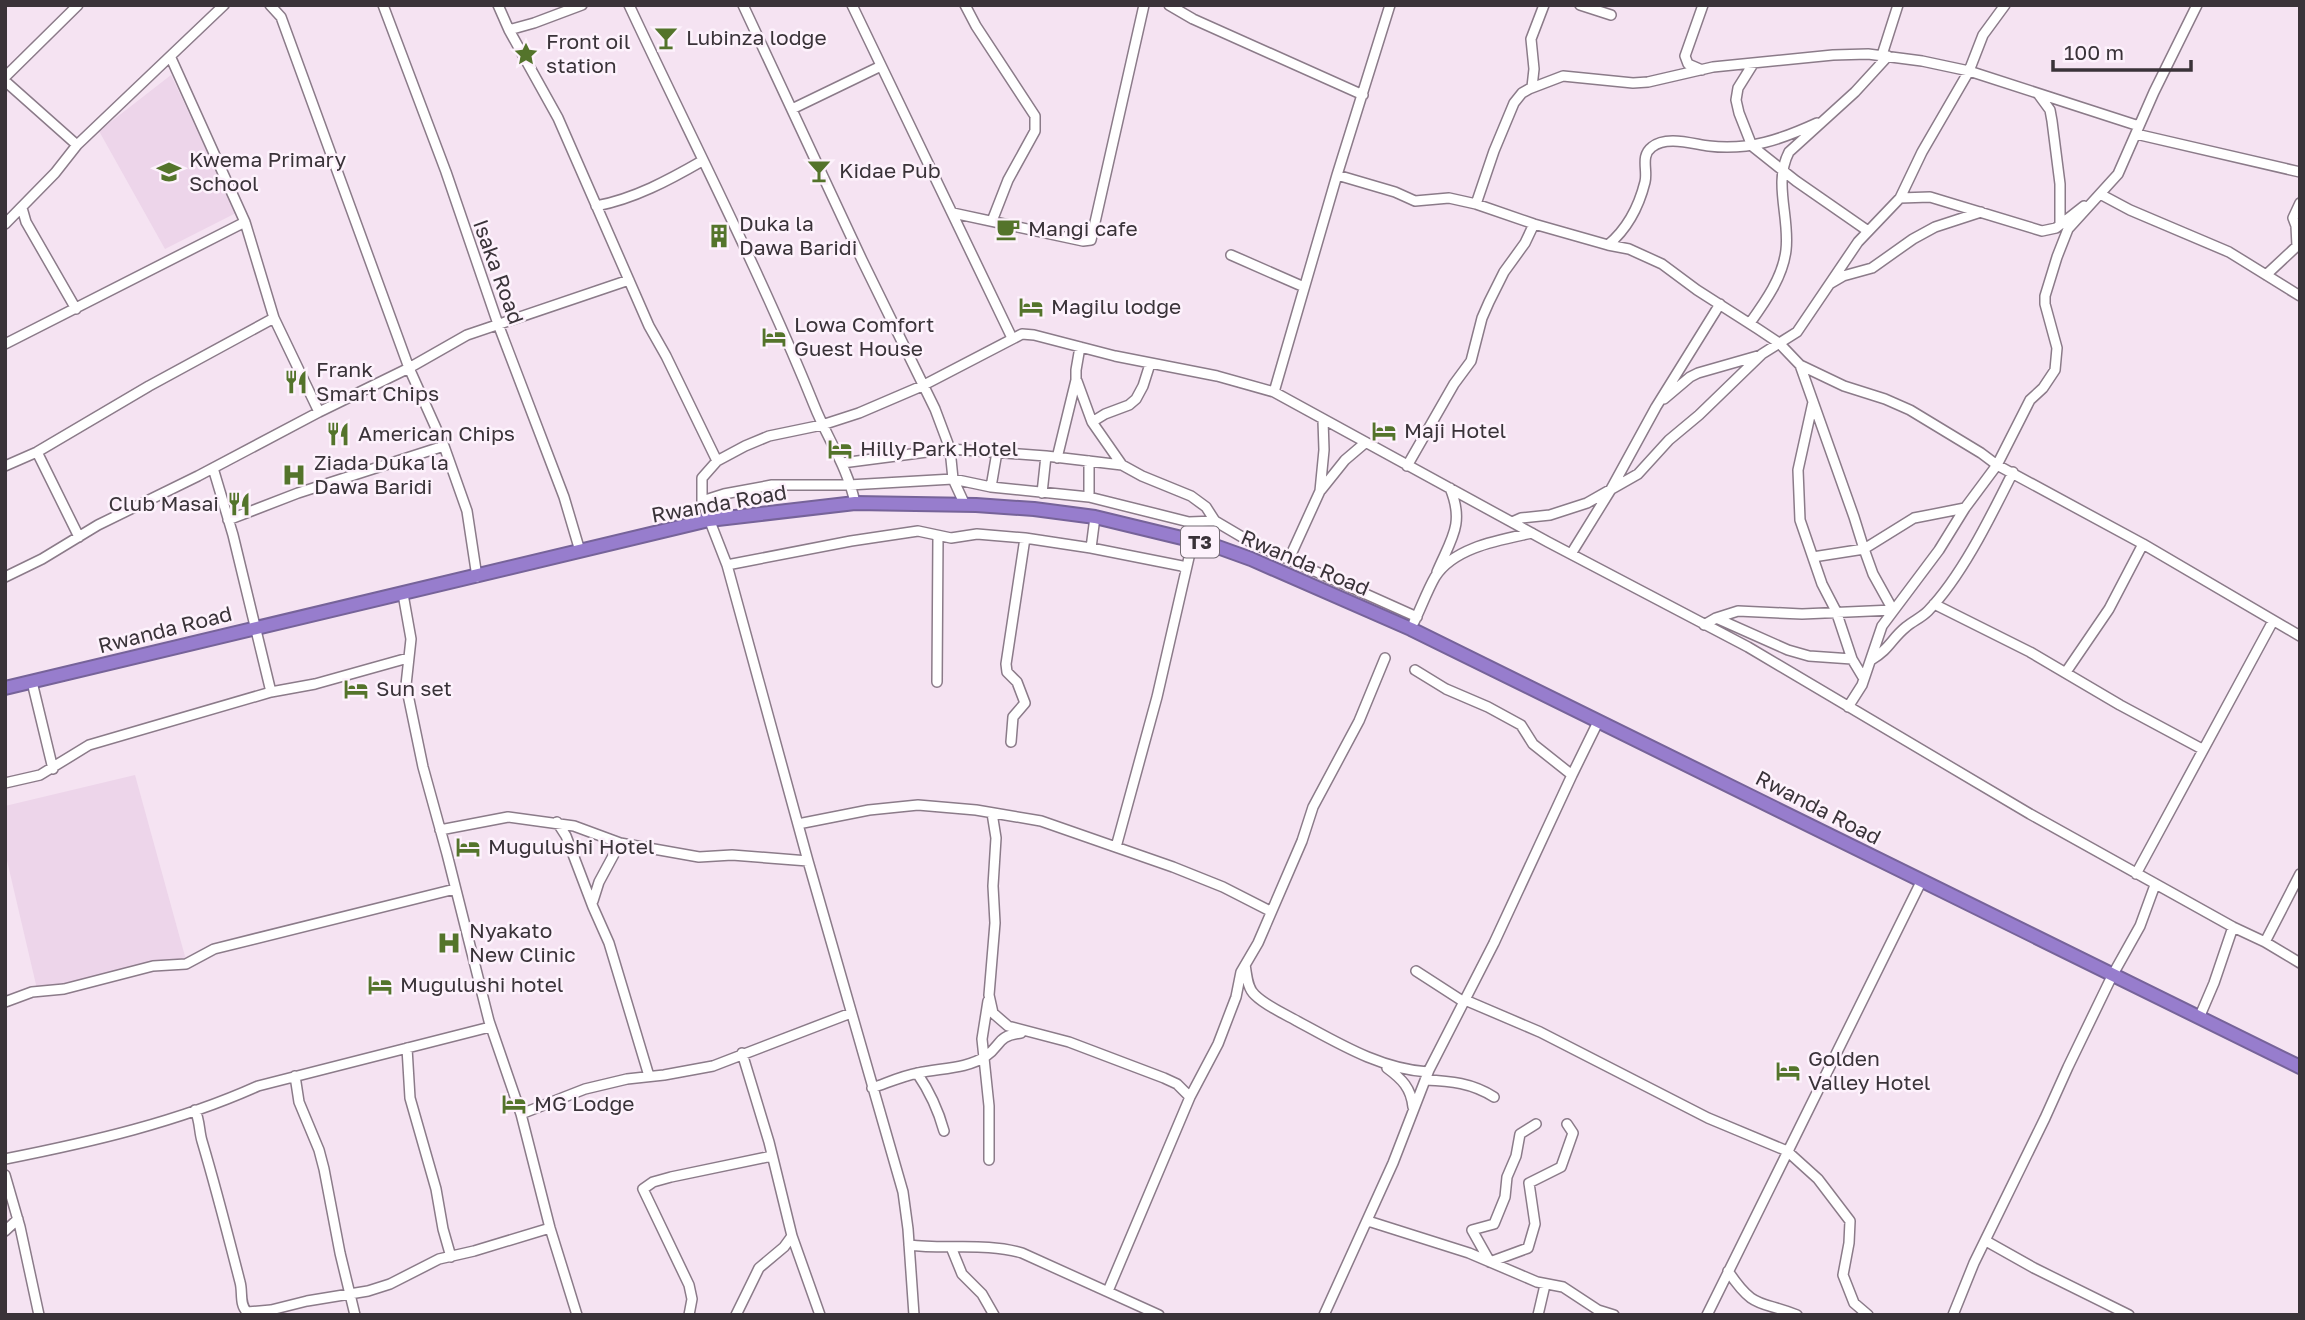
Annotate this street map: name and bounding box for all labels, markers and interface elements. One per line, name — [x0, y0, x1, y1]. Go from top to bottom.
bar icon: Lubinza lodge — [652, 24, 680, 52]
place label: Lubinza lodge — [686, 24, 827, 50]
place label: Front oil station — [546, 28, 630, 78]
scale bar — [2053, 28, 2191, 72]
text: 100 m — [2064, 39, 2124, 65]
place icon: Front oil station — [512, 40, 540, 68]
place label: Kwema Primary School — [189, 146, 346, 196]
bar icon: Kidae Pub — [805, 157, 833, 185]
place label: Kidae Pub — [839, 157, 941, 183]
school or university icon: Kwema Primary School — [155, 158, 183, 186]
place label: Duka la Dawa Baridi — [739, 210, 857, 260]
cafe icon: Mangi cafe — [994, 215, 1022, 243]
place label: Mangi cafe — [1028, 215, 1138, 241]
street label: Isaka Road — [468, 216, 530, 328]
building icon: Duka la Dawa Baridi — [705, 222, 733, 250]
hotel icon: Magilu lodge — [1017, 293, 1045, 321]
place label: Magilu lodge — [1051, 293, 1181, 319]
place label: Lowa Comfort Guest House — [794, 311, 934, 361]
hotel icon: Lowa Comfort Guest House — [760, 323, 788, 351]
place label: Frank Smart Chips — [316, 356, 439, 406]
restaurant icon: Frank Smart Chips — [282, 368, 310, 396]
hotel icon: Maji Hotel — [1370, 417, 1398, 445]
place label: Maji Hotel — [1404, 417, 1506, 443]
restaurant icon: American Chips — [324, 420, 352, 448]
place label: American Chips — [358, 420, 515, 446]
hotel icon: Hilly Park Hotel — [826, 435, 854, 463]
place label: Hilly Park Hotel — [860, 435, 1018, 461]
place label: Ziada Duka la Dawa Baridi — [314, 449, 449, 499]
hospital icon: Ziada Duka la Dawa Baridi — [280, 461, 308, 489]
street label: Rwanda Road — [649, 478, 789, 528]
place label: Club Masai — [109, 490, 219, 516]
restaurant icon: Club Masai — [225, 490, 253, 518]
street label: Rwanda Road — [1237, 523, 1374, 601]
road number: T3 — [1181, 526, 1219, 558]
street label: Rwanda Road — [95, 600, 234, 658]
hotel icon: Sun set — [342, 675, 370, 703]
place label: Sun set — [376, 675, 452, 701]
street label: Rwanda Road — [1751, 764, 1885, 850]
hotel icon: Mugulushi Hotel — [454, 833, 482, 861]
place label: Mugulushi Hotel — [488, 833, 655, 859]
place label: Nyakato New Clinic — [469, 917, 576, 967]
hospital icon: Nyakato New Clinic — [435, 929, 463, 957]
hotel icon: Mugulushi hotel — [366, 971, 394, 999]
place label: Mugulushi hotel — [400, 971, 564, 997]
place label: Golden Valley Hotel — [1808, 1045, 1931, 1095]
hotel icon: Golden Valley Hotel — [1774, 1057, 1802, 1085]
hotel icon: MG Lodge — [500, 1090, 528, 1118]
place label: MG Lodge — [534, 1090, 635, 1116]

